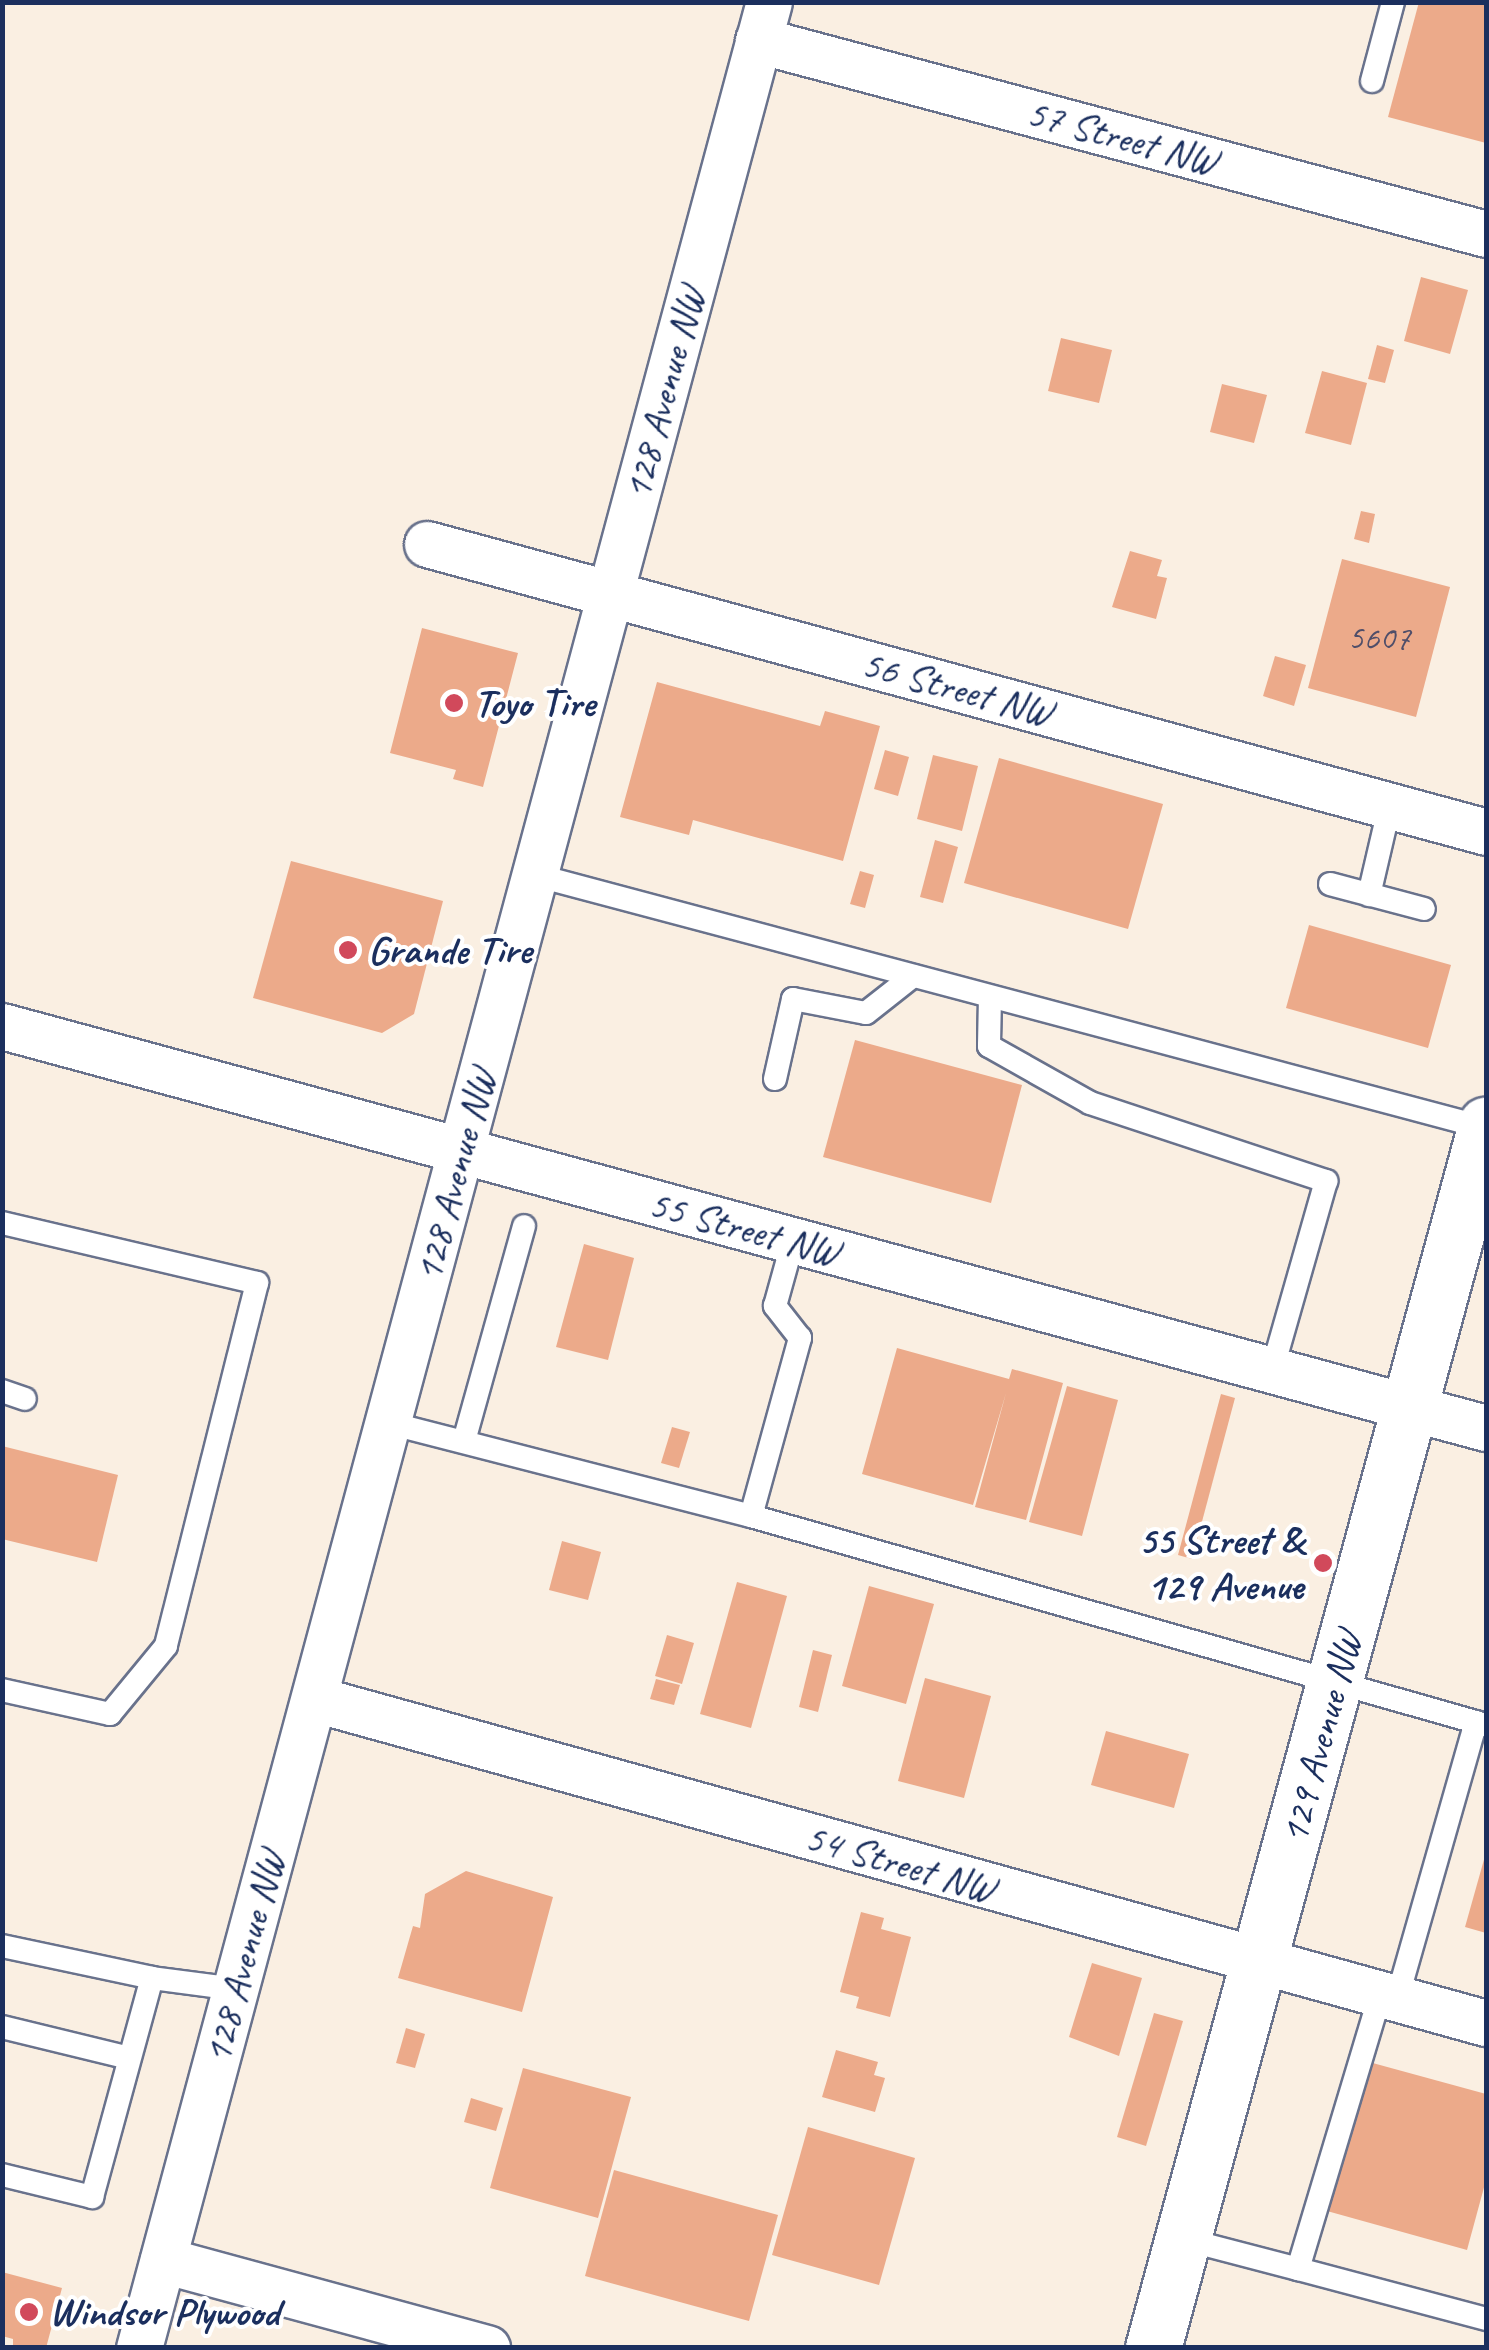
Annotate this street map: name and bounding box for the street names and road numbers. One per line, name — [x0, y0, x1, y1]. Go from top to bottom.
street label: 57 Street NW — [1021, 89, 1223, 185]
street label: 128 Avenue NW — [613, 281, 715, 505]
street label: 56 Street NW — [856, 640, 1058, 736]
street label: 128 Avenue NW — [404, 1063, 506, 1287]
street label: 55 Street NW — [643, 1180, 845, 1276]
street label: 129 Avenue NW — [1270, 1625, 1372, 1849]
street label: 54 Street NW — [800, 1813, 1000, 1913]
street label: 128 Avenue NW — [193, 1845, 295, 2069]

